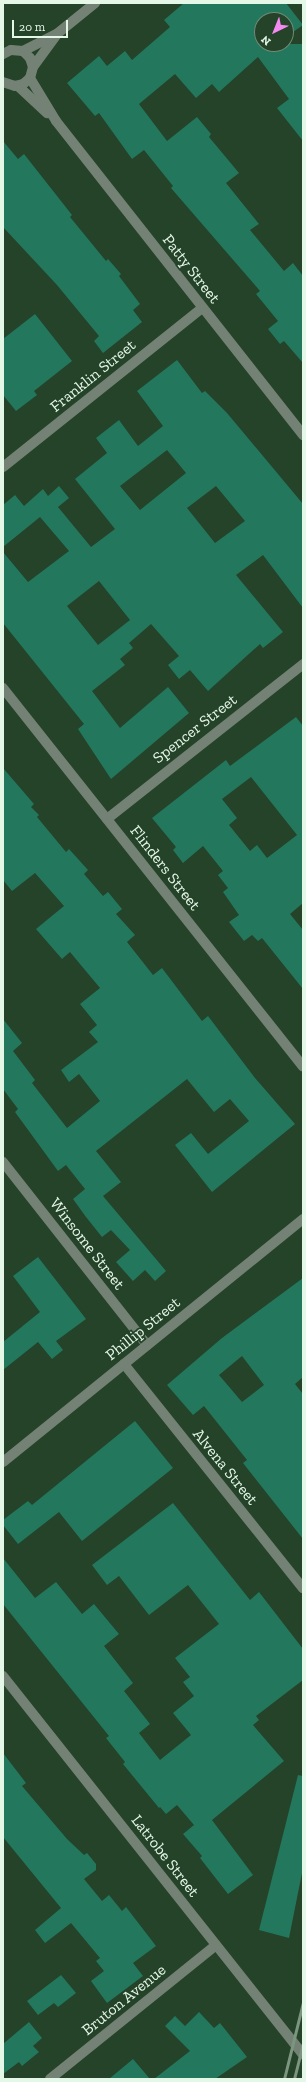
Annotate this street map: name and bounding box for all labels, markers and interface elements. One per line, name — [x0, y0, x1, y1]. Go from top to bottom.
scale bar — [14, 12, 70, 38]
north arrow — [254, 12, 294, 52]
text: 20 m — [19, 20, 45, 34]
text: N — [259, 33, 274, 48]
street label: Patty Street — [158, 231, 224, 307]
street label: Franklin Street — [46, 336, 140, 416]
street label: Spencer Street — [149, 690, 241, 768]
street label: Flinders Street — [126, 822, 204, 914]
street label: Winsome Street — [45, 1194, 129, 1294]
street label: Phillip Street — [102, 1293, 184, 1365]
street label: Alvena Street — [188, 1425, 262, 1509]
street label: Latrobe Street — [127, 1811, 203, 1901]
street label: Bruton Avenue — [78, 1960, 170, 2040]

